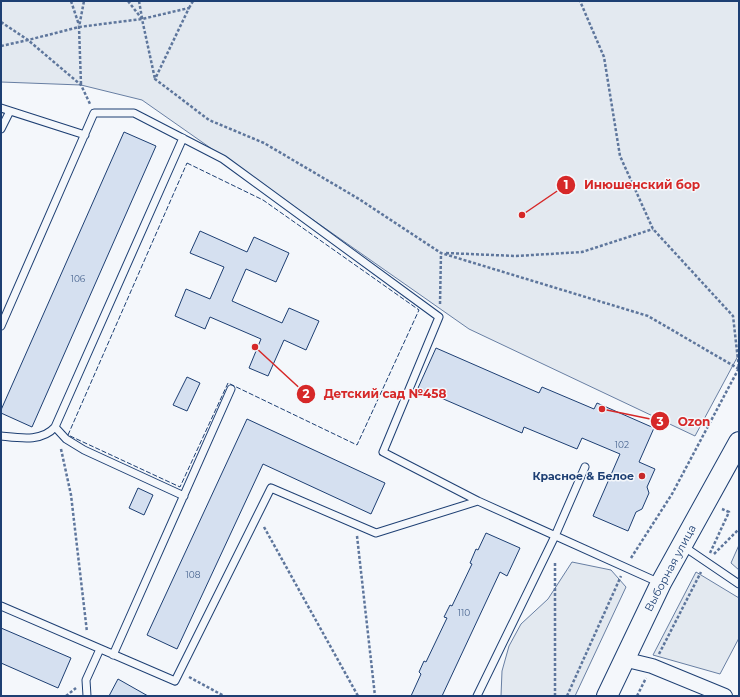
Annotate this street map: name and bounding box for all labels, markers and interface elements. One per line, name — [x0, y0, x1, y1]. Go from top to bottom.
callout: Инюшенский бор — [556, 173, 709, 197]
text: 1 — [564, 177, 568, 192]
text: Инюшенский бор — [584, 177, 700, 192]
house number: 106 — [71, 273, 86, 284]
callout: Детский сад №458 — [296, 382, 455, 406]
text: 2 — [302, 386, 310, 401]
text: Детский сад №458 — [324, 386, 446, 401]
callout: Ozon — [650, 409, 718, 433]
text: 3 — [655, 414, 664, 429]
text: Ozon — [678, 414, 710, 429]
house number: 102 — [615, 439, 629, 450]
place label: Красное & Белое — [532, 469, 634, 483]
marker: Красное & Белое — [637, 471, 647, 481]
street label: Выборная улица — [641, 522, 699, 614]
house number: 108 — [186, 569, 201, 580]
house number: 110 — [458, 607, 470, 618]

